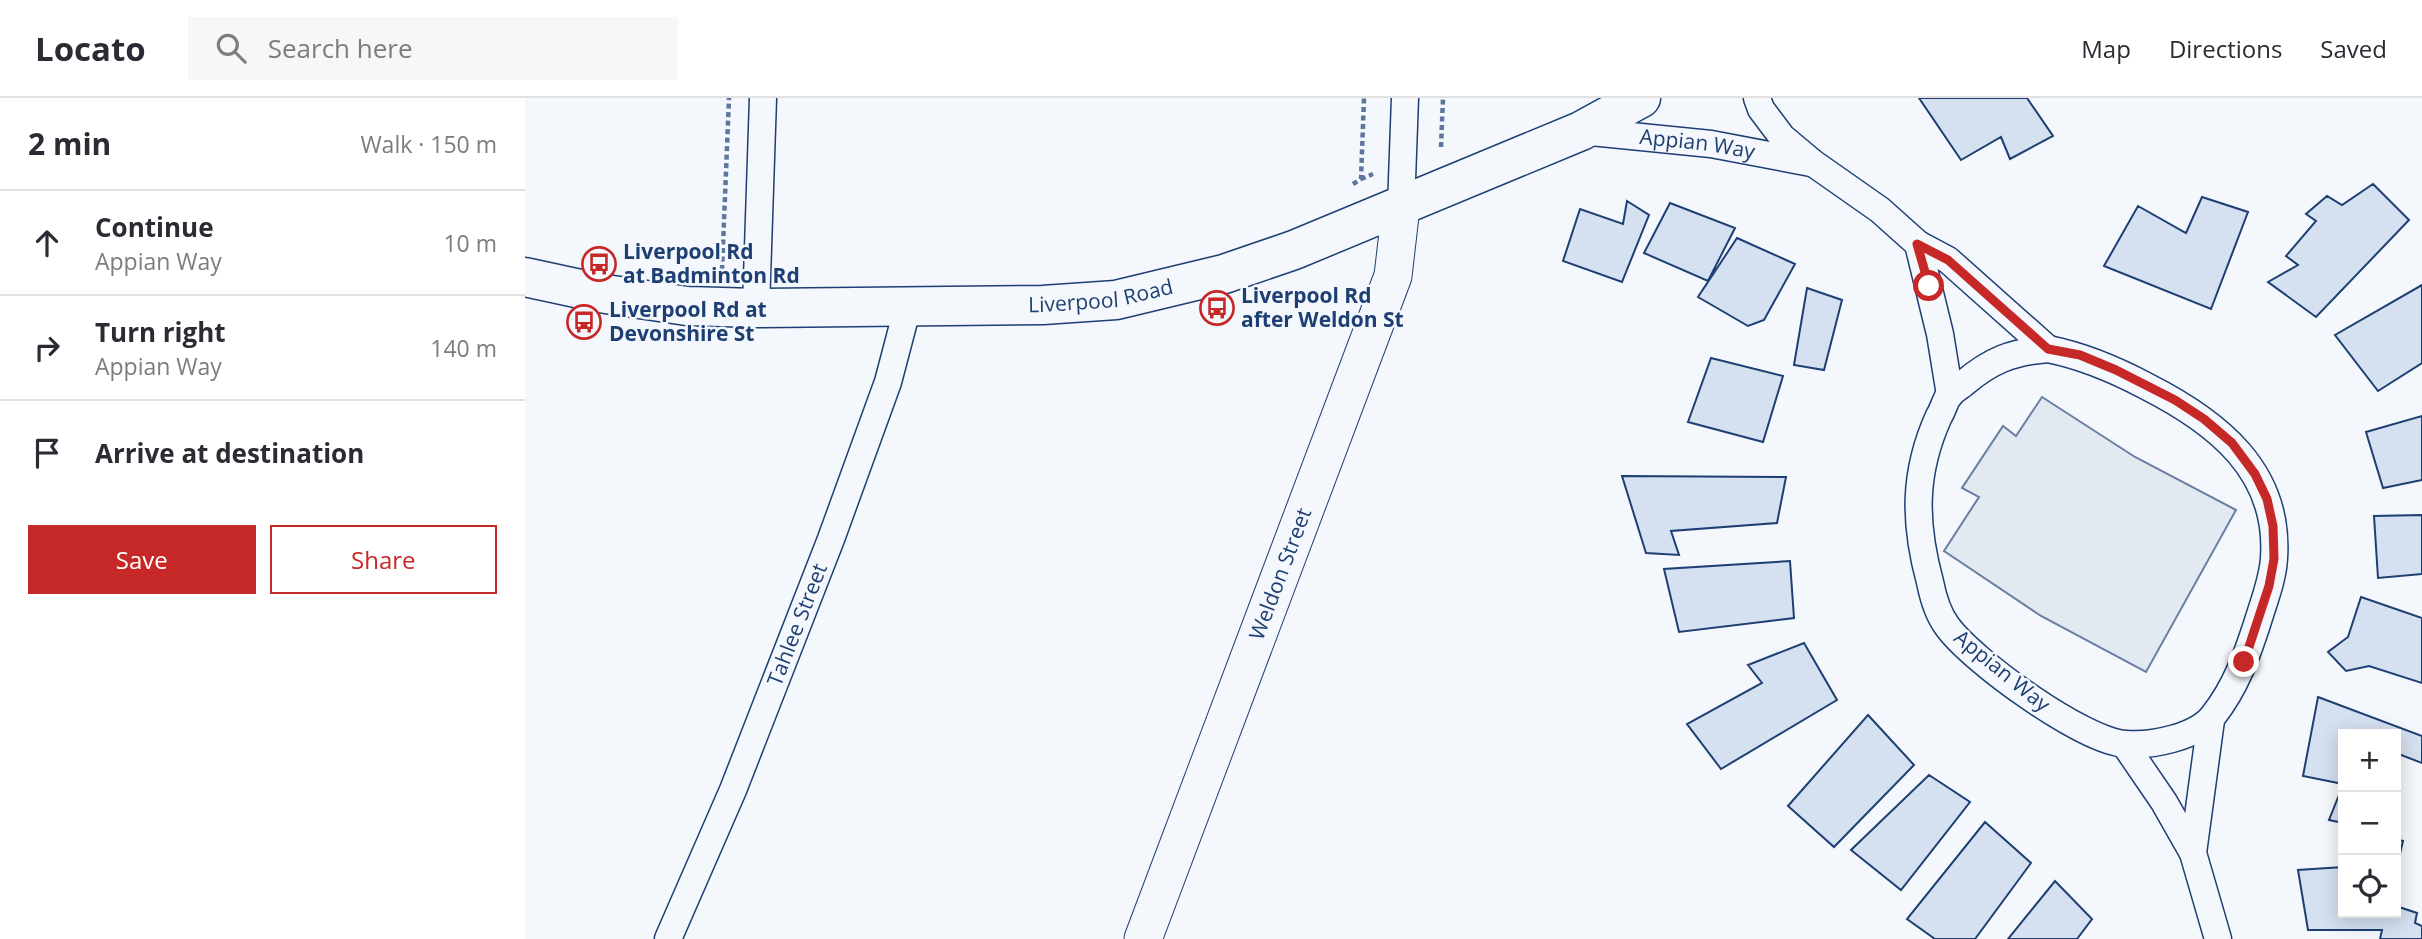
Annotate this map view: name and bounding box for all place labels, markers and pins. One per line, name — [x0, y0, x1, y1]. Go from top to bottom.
place label: Liverpool Rd at Badminton Rd — [623, 237, 800, 289]
bus stop icon: Liverpool Rd at Badminton Rd — [580, 245, 618, 283]
place label: Liverpool Rd after Weldon St — [1241, 281, 1404, 333]
bus stop icon: Liverpool Rd after Weldon St — [1198, 289, 1236, 327]
place label: Liverpool Rd at Devonshire St — [609, 295, 767, 347]
bus stop icon: Liverpool Rd at Devonshire St — [565, 303, 603, 341]

